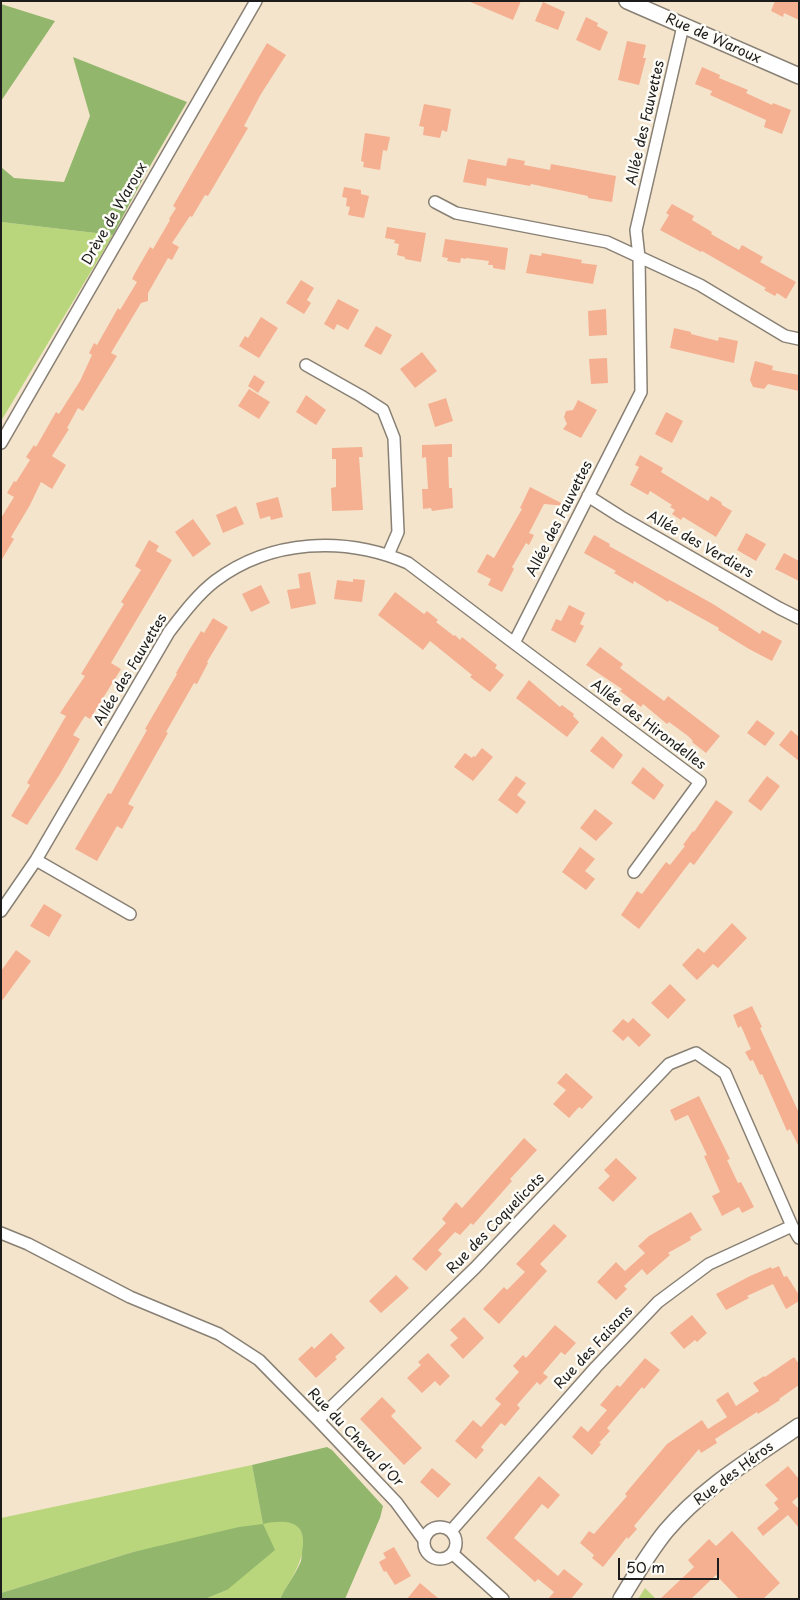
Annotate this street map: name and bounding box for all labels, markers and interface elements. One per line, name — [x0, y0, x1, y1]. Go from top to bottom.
street label: Rue de Waroux — [663, 10, 763, 68]
street label: Allée des Fauvettes — [623, 59, 669, 187]
street label: Drève de Waroux — [79, 160, 151, 268]
street label: Allée des Fauvettes — [524, 458, 596, 580]
street label: Allée des Verdiers — [644, 508, 756, 582]
street label: Allée des Fauvettes — [91, 611, 171, 729]
street label: Allée des Hirondelles — [587, 676, 709, 774]
street label: Rue des Coquelicots — [444, 1170, 548, 1278]
street label: Rue des Faisans — [551, 1303, 637, 1393]
street label: Rue du Cheval d'Or — [304, 1385, 406, 1491]
street label: Rue des Héros — [691, 1439, 777, 1509]
scale bar — [620, 1548, 721, 1580]
text: 50 m — [626, 1555, 665, 1578]

